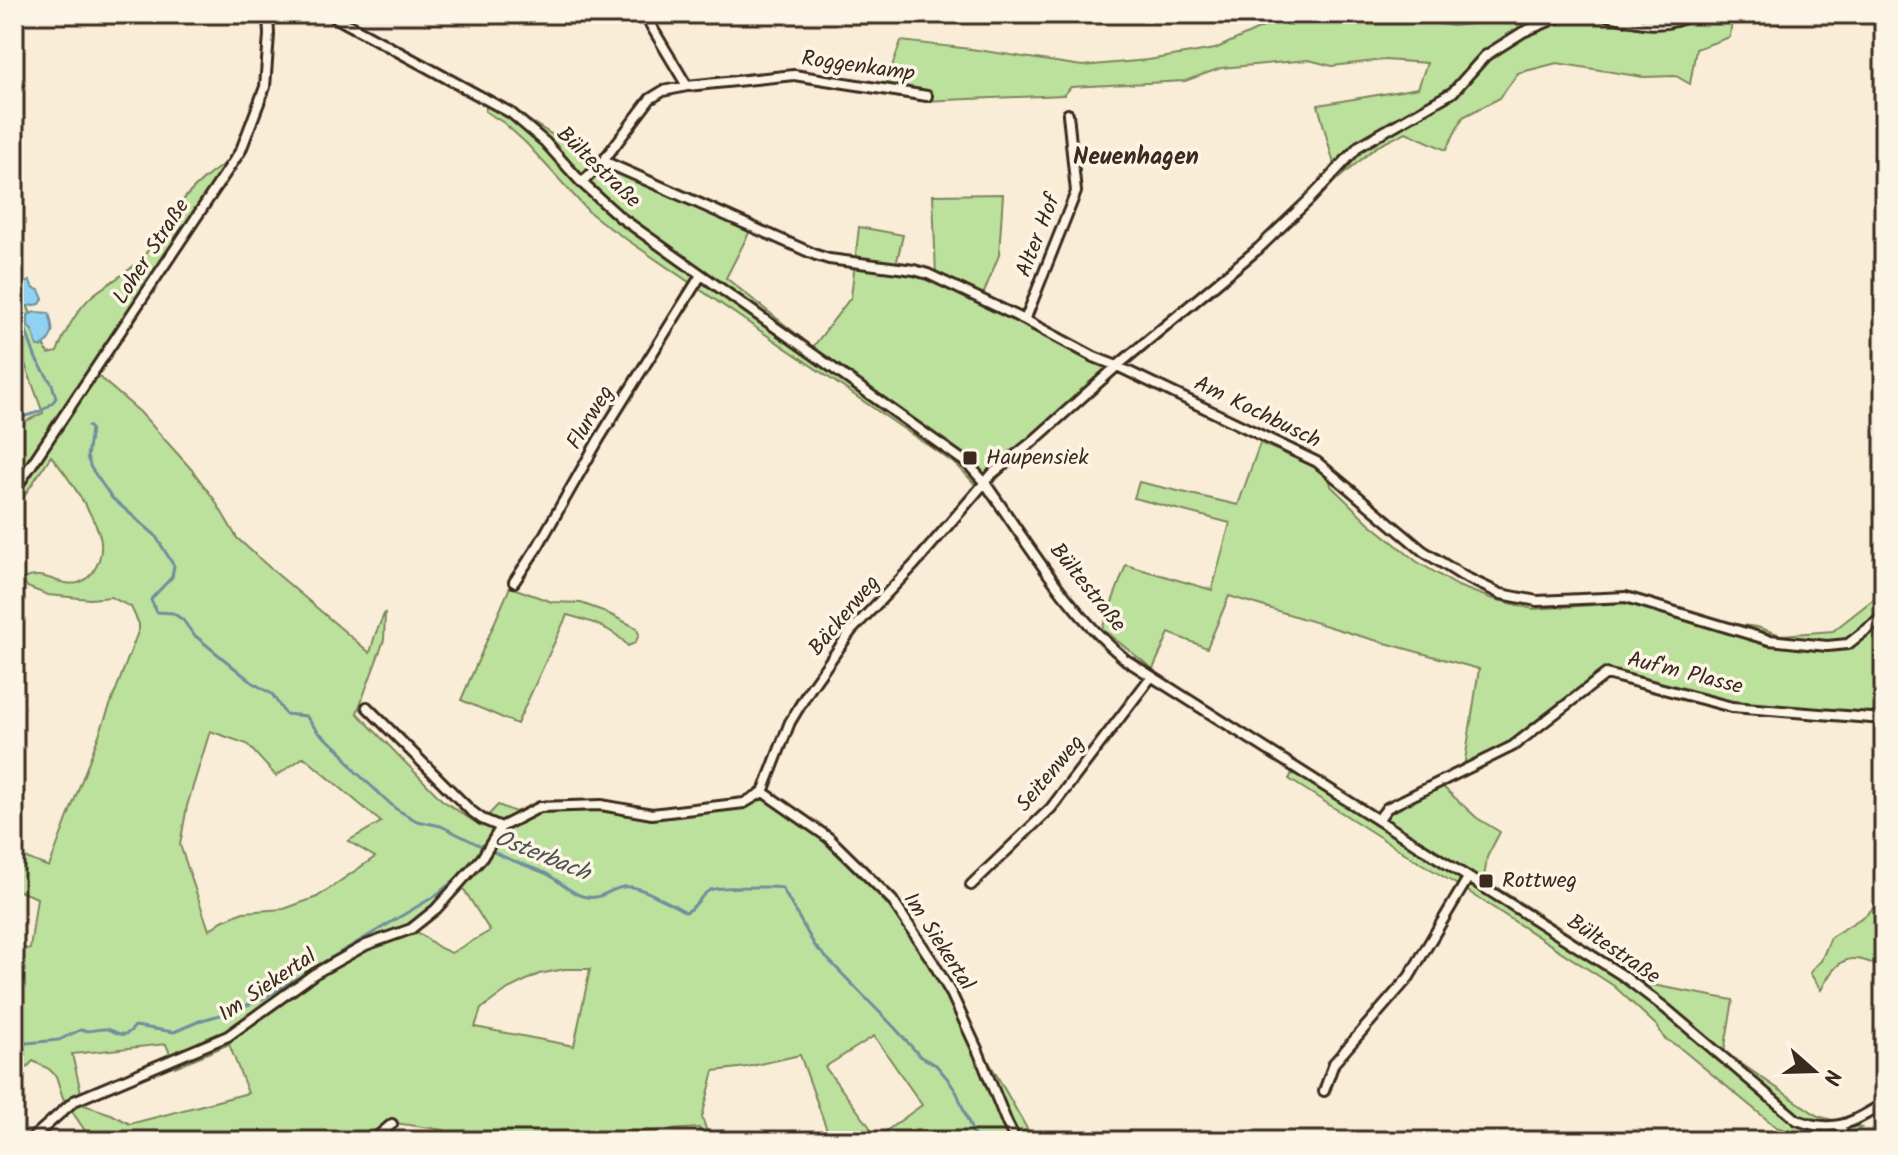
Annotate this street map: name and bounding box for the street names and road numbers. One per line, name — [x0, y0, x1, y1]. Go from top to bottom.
street label: Roggenkamp — [799, 42, 917, 92]
street label: Bültestraße — [547, 118, 649, 218]
street label: Alter Hof — [1007, 187, 1072, 283]
street label: Loher Straße — [105, 192, 200, 312]
street label: Am Kochbusch — [1188, 367, 1326, 459]
street label: Flurweg — [558, 379, 624, 457]
street label: Bültestraße — [1040, 536, 1134, 641]
street label: Bäckerweg — [800, 568, 890, 664]
street label: Auf'm Plasse — [1623, 643, 1747, 705]
street label: Seitenweg — [1008, 727, 1094, 821]
street label: Im Siekertal — [893, 886, 983, 999]
street label: Bültestraße — [1559, 906, 1667, 994]
street label: Im Siekertal — [212, 940, 325, 1032]

